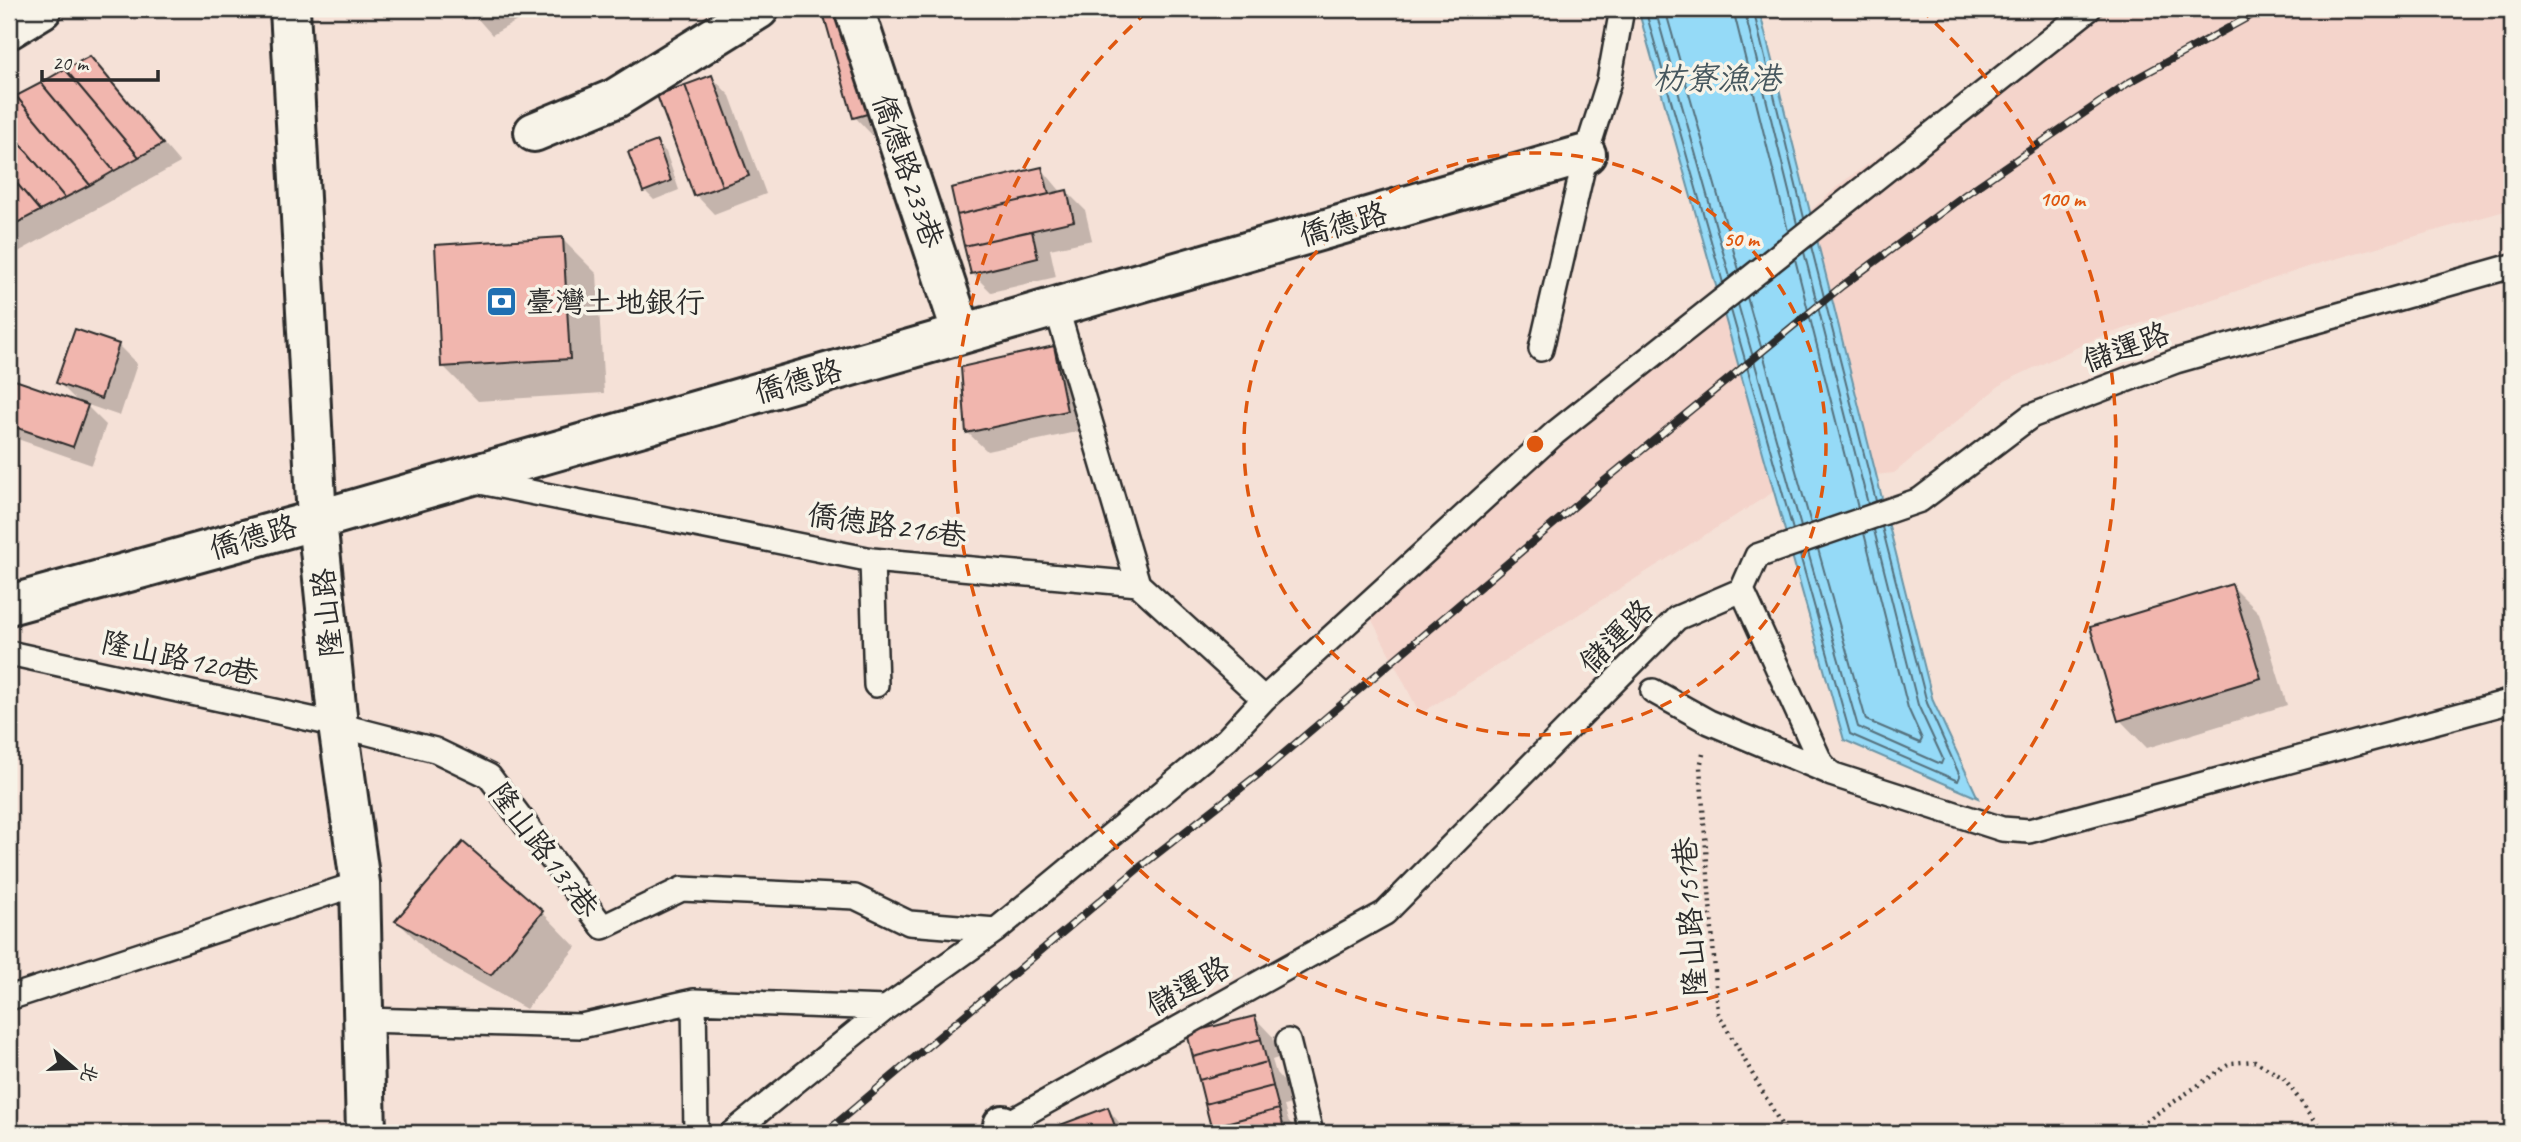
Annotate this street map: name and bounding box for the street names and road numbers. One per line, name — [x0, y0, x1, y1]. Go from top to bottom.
street label: 僑德路233巷 — [864, 89, 952, 253]
street label: 僑德路 — [1295, 193, 1391, 255]
street label: 儲運路 — [2077, 314, 2175, 380]
street label: 僑德路 — [750, 350, 846, 412]
street label: 僑德路216巷 — [805, 495, 969, 555]
street label: 僑德路 — [205, 506, 301, 568]
street label: 隆山路 — [303, 566, 351, 660]
street label: 儲運路 — [1571, 591, 1661, 681]
street label: 隆山路120巷 — [98, 623, 262, 693]
street label: 隆山路137巷 — [481, 774, 607, 926]
street label: 隆山路151巷 — [1665, 836, 1715, 998]
street label: 儲運路 — [1139, 948, 1237, 1024]

